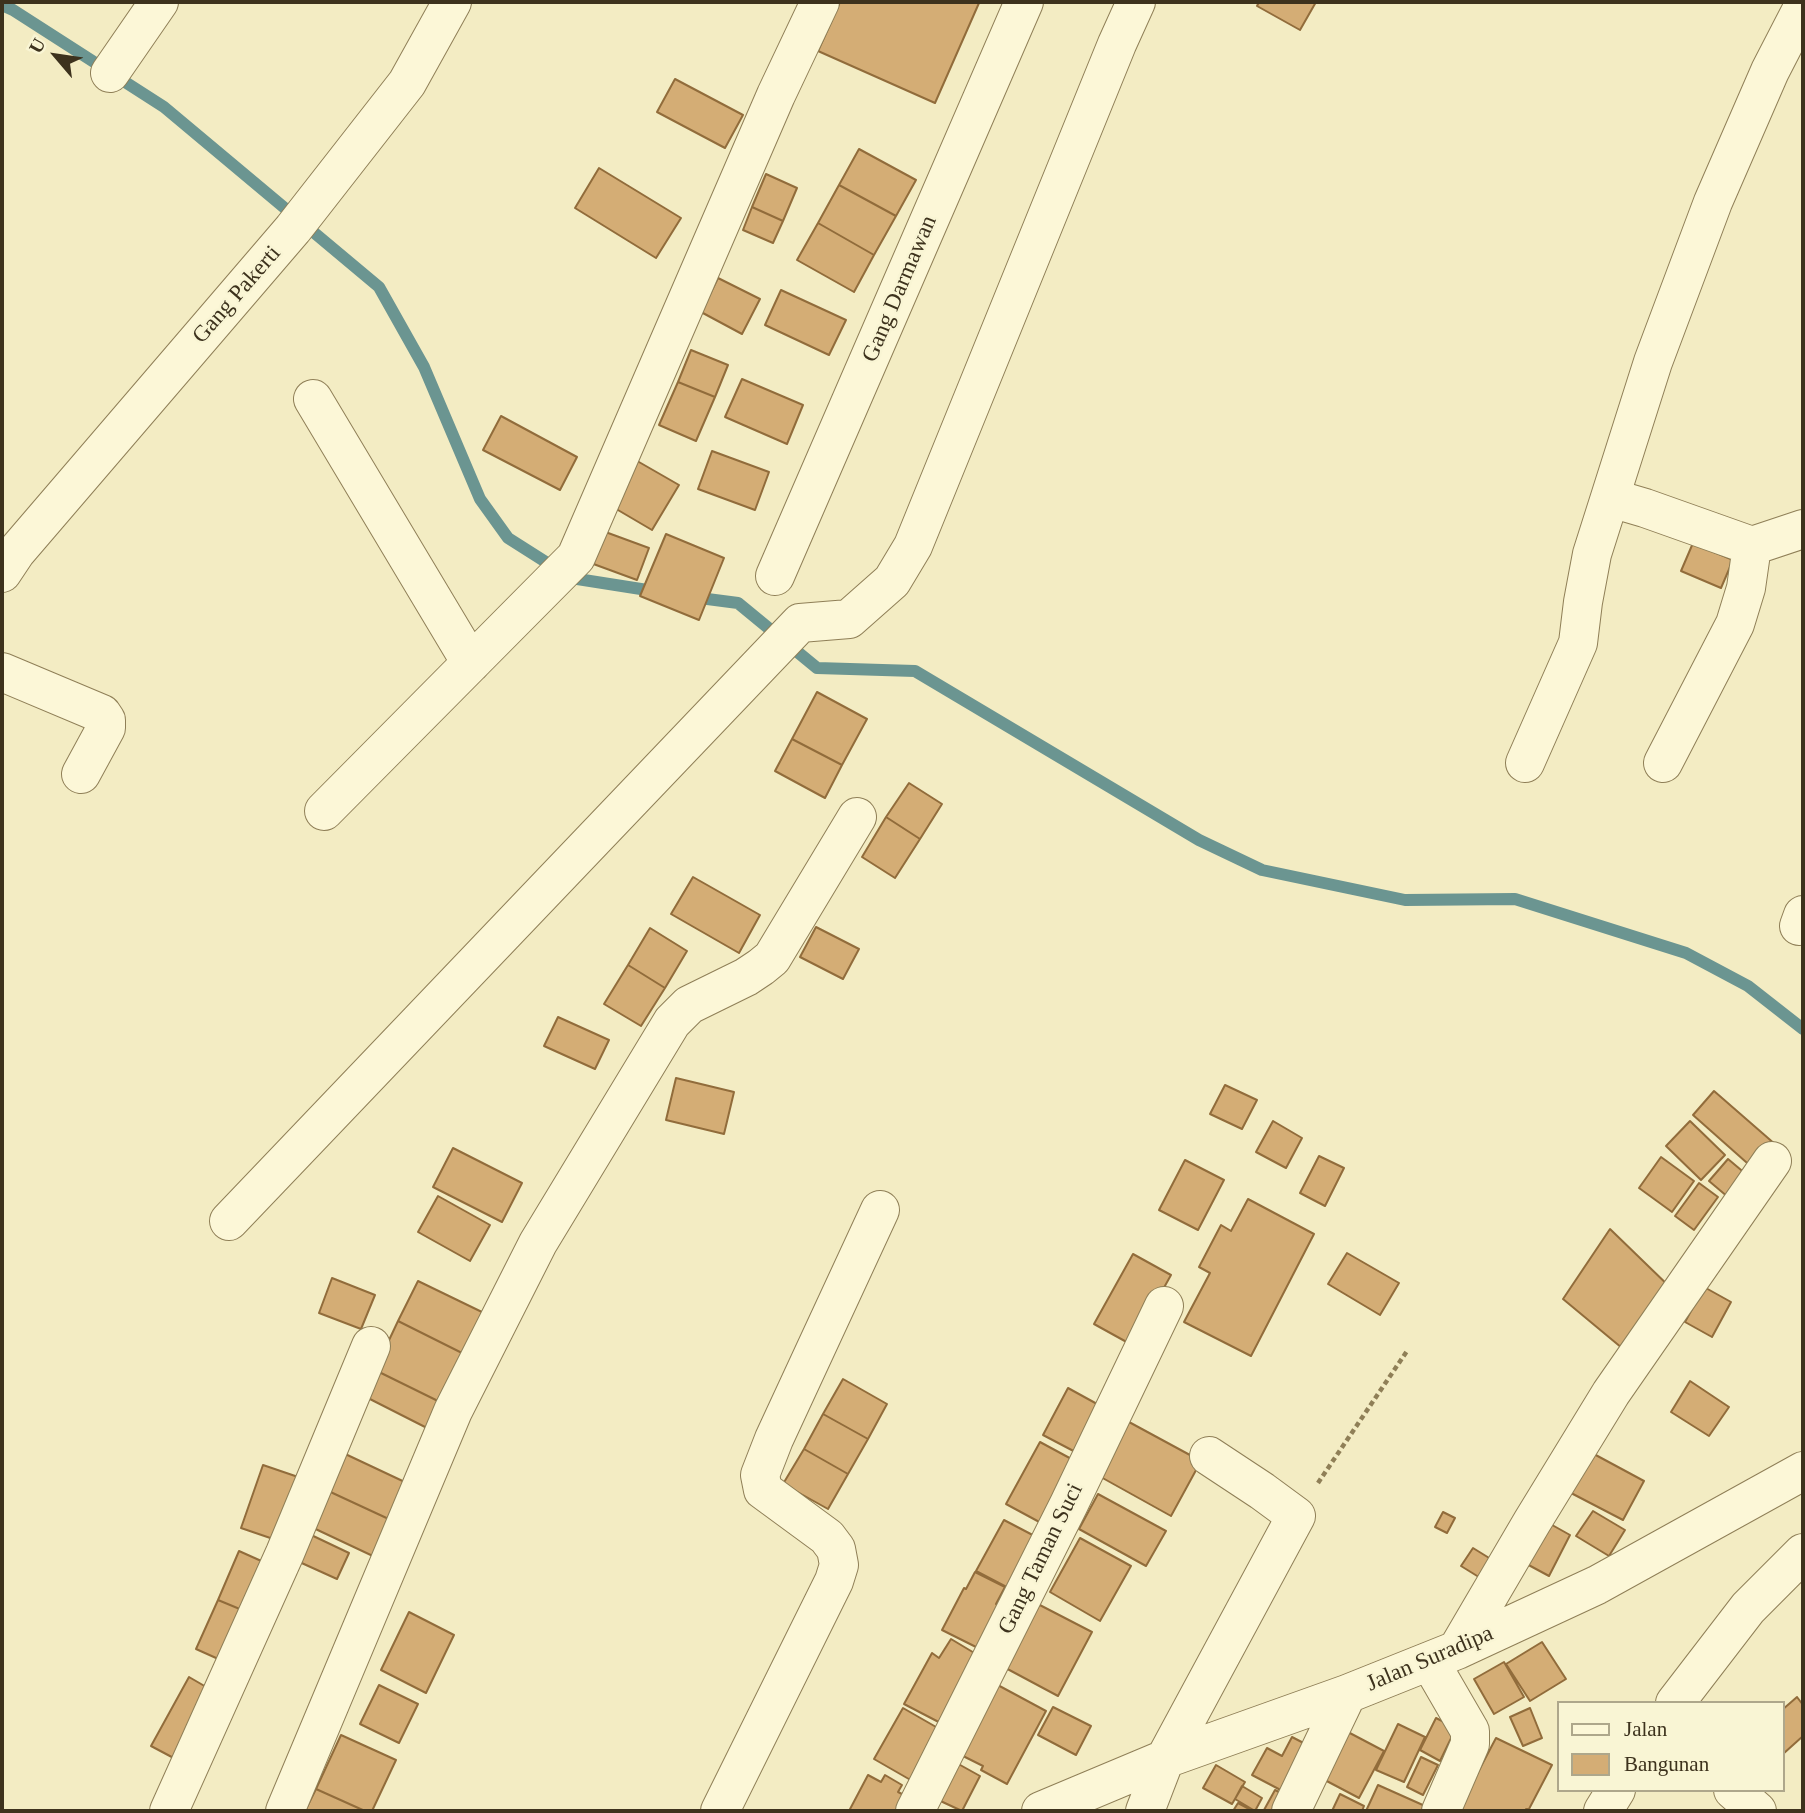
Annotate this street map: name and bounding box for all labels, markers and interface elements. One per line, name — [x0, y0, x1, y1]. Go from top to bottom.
north arrow — [21, 21, 91, 91]
text: U — [25, 34, 50, 57]
street label: Gang Darmawan — [857, 212, 943, 366]
street label: Gang Pakerti — [187, 240, 287, 350]
street label: Gang Taman Suci — [993, 1479, 1089, 1639]
street label: Jalan Suradipa — [1363, 1620, 1497, 1698]
legend — [1556, 1701, 1784, 1792]
text: Jalan — [1624, 1717, 1667, 1741]
text: Bangunan — [1624, 1752, 1709, 1776]

